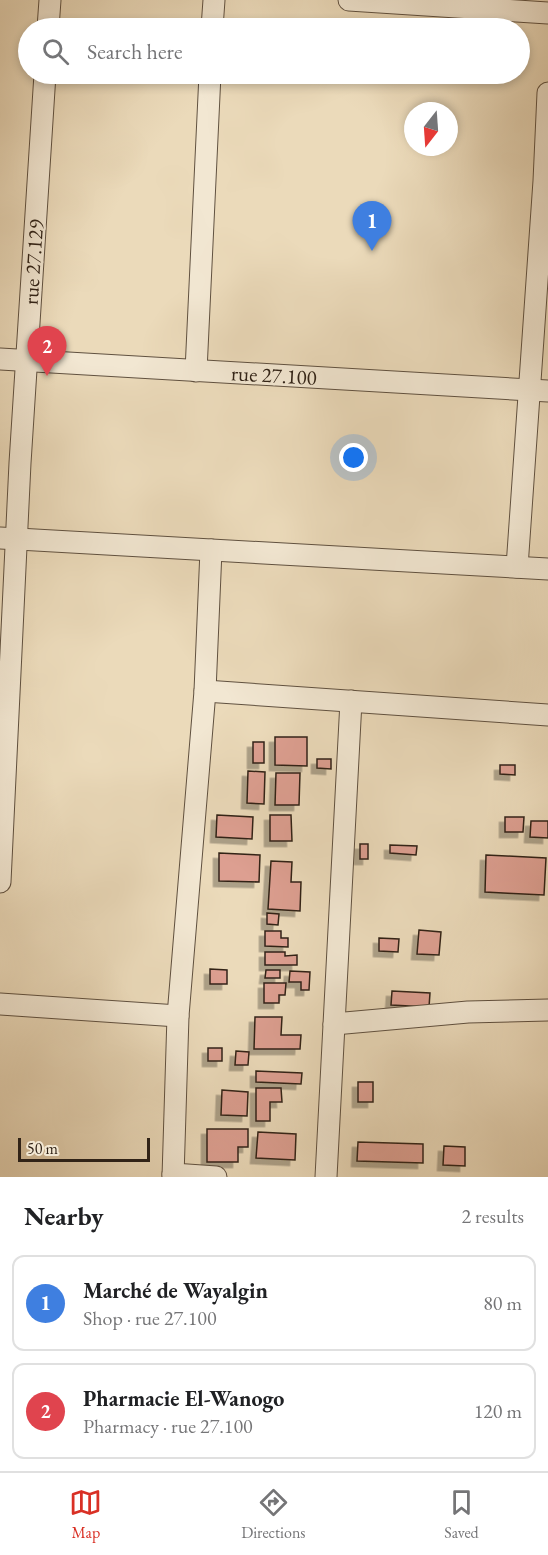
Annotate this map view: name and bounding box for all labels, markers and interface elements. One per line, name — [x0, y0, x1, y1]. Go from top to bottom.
search box — [18, 18, 530, 84]
icon: search — [39, 35, 72, 68]
text: Search here — [87, 37, 182, 66]
north arrow — [404, 102, 458, 156]
pin: 1 — [352, 202, 392, 251]
street label: rue 27.129 — [17, 218, 49, 306]
pin: 2 — [28, 326, 66, 376]
street label: rue 27.100 — [231, 359, 317, 391]
your location — [339, 443, 368, 472]
scale bar — [18, 1135, 150, 1162]
text: 50 m — [27, 1138, 58, 1159]
text: Nearby — [24, 1199, 104, 1233]
text: 2 results — [461, 1203, 524, 1229]
text: Marché de Wayalgin — [83, 1276, 268, 1305]
text: 1 — [40, 1290, 51, 1316]
text: 80 m — [483, 1290, 522, 1316]
text: Shop · rue 27.100 — [83, 1305, 217, 1331]
text: Pharmacie El-Wanogo — [83, 1384, 284, 1413]
text: 2 — [40, 1398, 51, 1424]
text: 120 m — [474, 1398, 522, 1424]
text: Pharmacy · rue 27.100 — [83, 1413, 253, 1439]
tab: Map — [69, 1486, 102, 1543]
tab: Directions — [241, 1486, 306, 1543]
tab: Saved — [444, 1486, 479, 1543]

